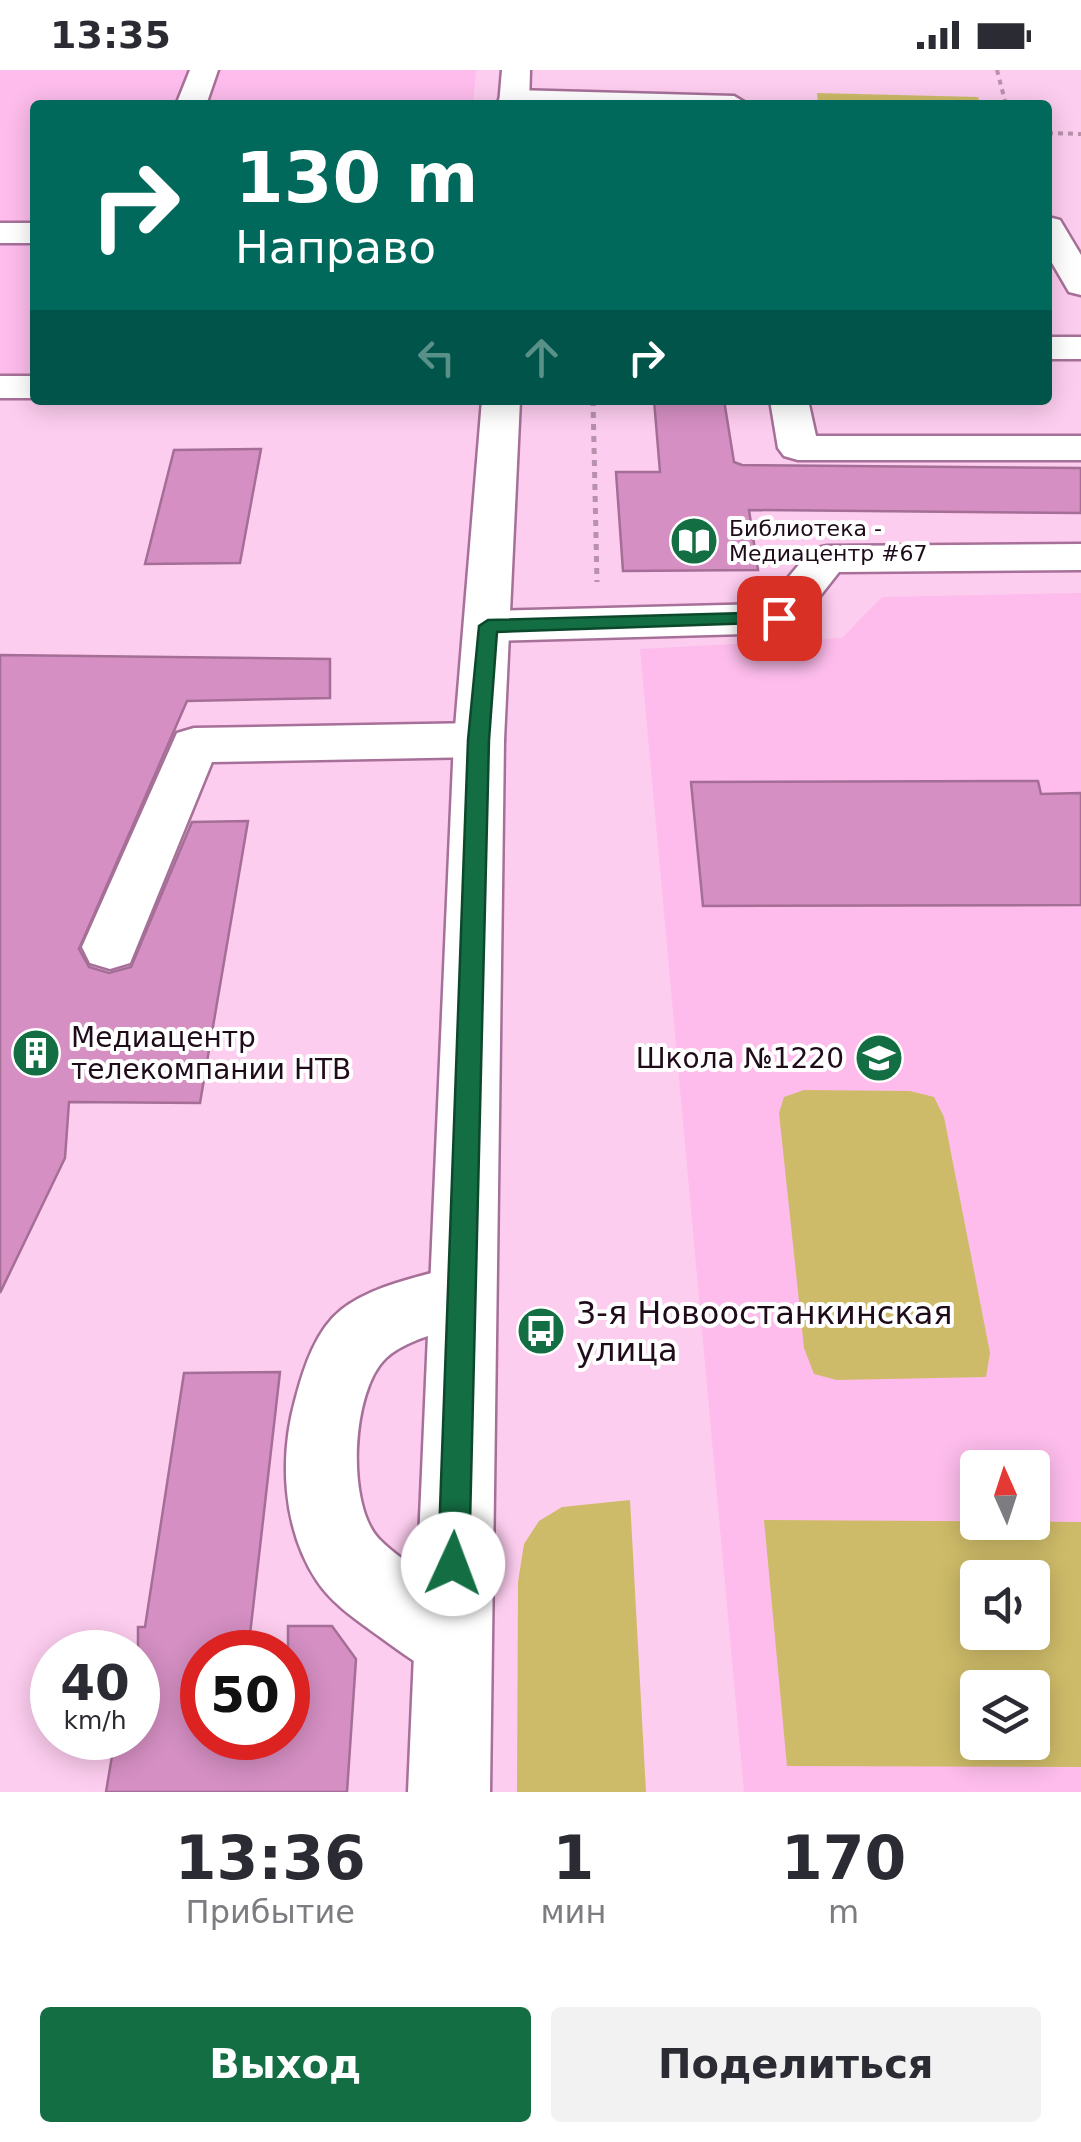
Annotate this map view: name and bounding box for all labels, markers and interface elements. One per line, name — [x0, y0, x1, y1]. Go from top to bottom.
text: 13:35 — [50, 13, 171, 57]
text: 130 m — [235, 137, 478, 219]
icon: right — [70, 140, 200, 270]
text: Направо — [235, 221, 436, 274]
icon: left — [409, 330, 464, 385]
icon: ahead — [514, 330, 569, 385]
icon: right — [619, 330, 674, 385]
library icon: Библиотека - Медиацентр #67 — [668, 515, 720, 567]
place label: Библиотека - Медиацентр #67 — [729, 516, 928, 566]
pin — [737, 576, 822, 661]
icon: arrive — [752, 591, 807, 646]
place label: Медиацентр телекомпании НТВ — [71, 1021, 351, 1086]
building icon: Медиацентр телекомпании НТВ — [10, 1027, 62, 1079]
school or university icon: Школа №1220 — [853, 1032, 905, 1084]
place label: Школа №1220 — [636, 1042, 844, 1075]
place label: 3-я Новоостанкинская улица — [576, 1294, 953, 1369]
bus stop icon: 3-я Новоостанкинская улица — [515, 1305, 567, 1357]
north arrow — [960, 1450, 1050, 1540]
map controls — [960, 1450, 1050, 1760]
position arrow — [401, 1512, 505, 1616]
button: sound — [960, 1560, 1050, 1650]
speed limit sign: 50 — [180, 1630, 310, 1760]
text: 40 — [60, 1654, 130, 1712]
button: layers — [960, 1670, 1050, 1760]
text: km/h — [63, 1706, 127, 1735]
text: 13:36 — [175, 1823, 366, 1893]
text: 1 — [552, 1823, 594, 1893]
text: 170 — [781, 1823, 906, 1893]
text: Прибытие — [186, 1893, 355, 1931]
text: мин — [540, 1893, 606, 1931]
text: m — [828, 1893, 859, 1931]
button: Выход — [40, 2007, 531, 2122]
button: Поделиться — [551, 2007, 1041, 2122]

